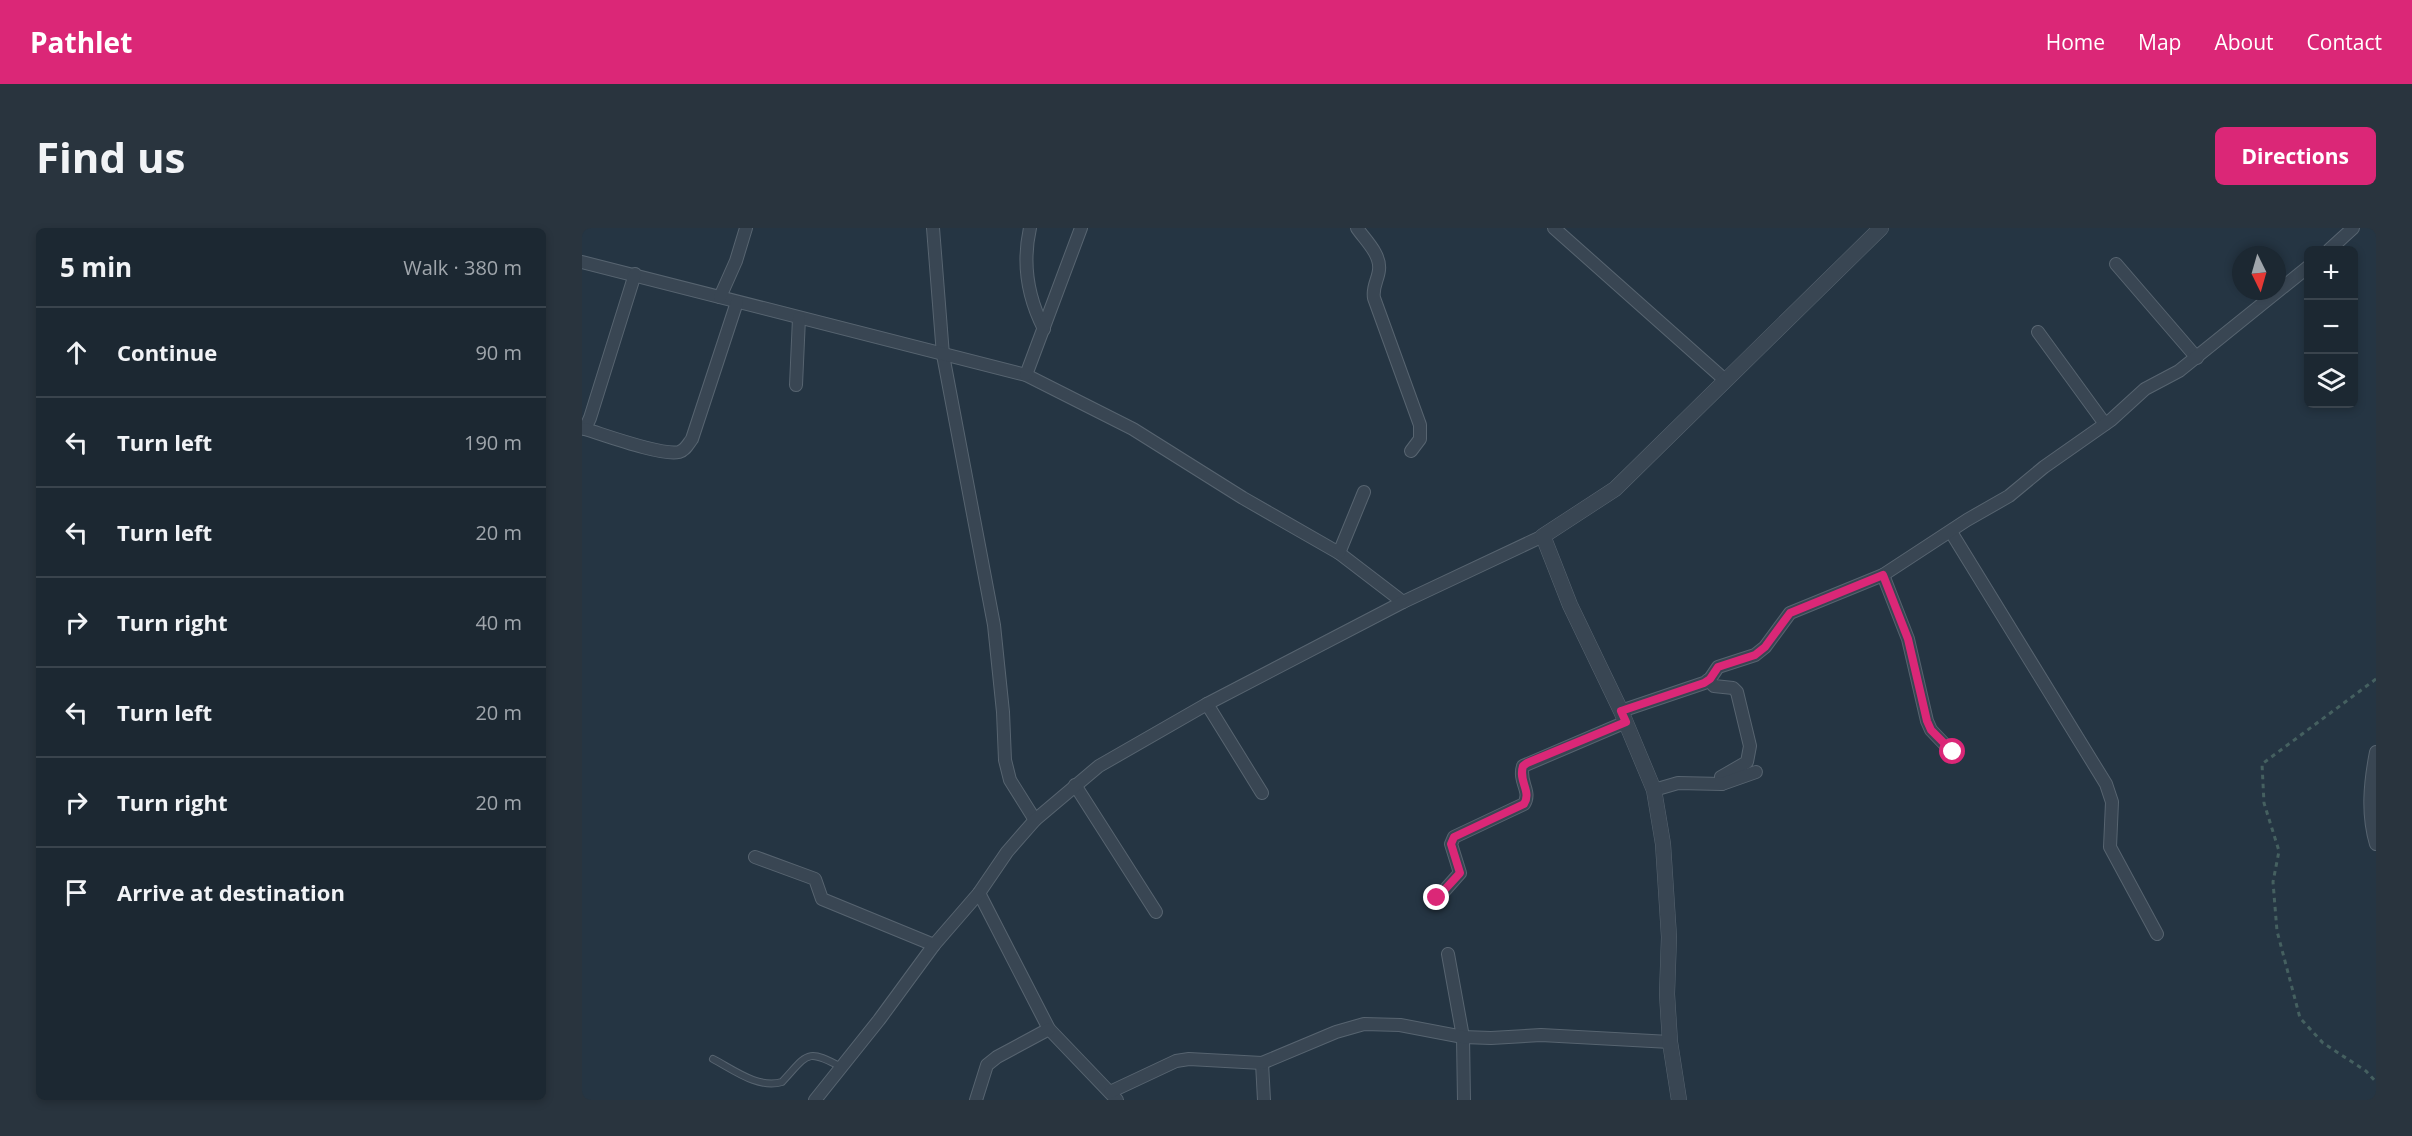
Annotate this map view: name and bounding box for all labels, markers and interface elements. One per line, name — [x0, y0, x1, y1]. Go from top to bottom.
text: Pathlet — [30, 23, 132, 61]
text: Home — [2046, 28, 2105, 56]
text: Map — [2138, 28, 2181, 56]
text: About — [2214, 28, 2274, 56]
text: Contact — [2307, 28, 2382, 56]
button: Directions — [2215, 127, 2376, 185]
text: Find us — [36, 128, 185, 185]
north arrow — [2232, 246, 2286, 300]
map controls — [2304, 246, 2358, 408]
button: + — [2304, 246, 2358, 300]
text: 5 min — [60, 249, 132, 285]
text: Walk · 380 m — [403, 254, 522, 281]
button: − — [2304, 300, 2358, 354]
icon: ahead — [60, 336, 93, 369]
text: Continue — [117, 337, 217, 367]
text: 90 m — [475, 339, 522, 366]
button: layers — [2304, 354, 2358, 408]
icon: left — [60, 426, 93, 459]
text: Turn left — [117, 427, 212, 457]
text: 190 m — [464, 429, 522, 456]
icon: left — [60, 516, 93, 549]
text: Turn left — [117, 517, 212, 547]
text: 20 m — [475, 519, 522, 546]
icon: right — [60, 606, 93, 639]
text: Turn right — [117, 607, 228, 637]
text: 40 m — [475, 609, 522, 636]
icon: left — [60, 696, 93, 729]
text: Turn left — [117, 697, 212, 727]
text: 20 m — [475, 699, 522, 726]
route start — [1939, 738, 1965, 764]
icon: right — [60, 786, 93, 819]
text: Turn right — [117, 787, 228, 817]
text: 20 m — [475, 789, 522, 816]
icon: arrive — [60, 876, 93, 909]
text: Arrive at destination — [117, 877, 345, 907]
route end — [1423, 884, 1449, 910]

